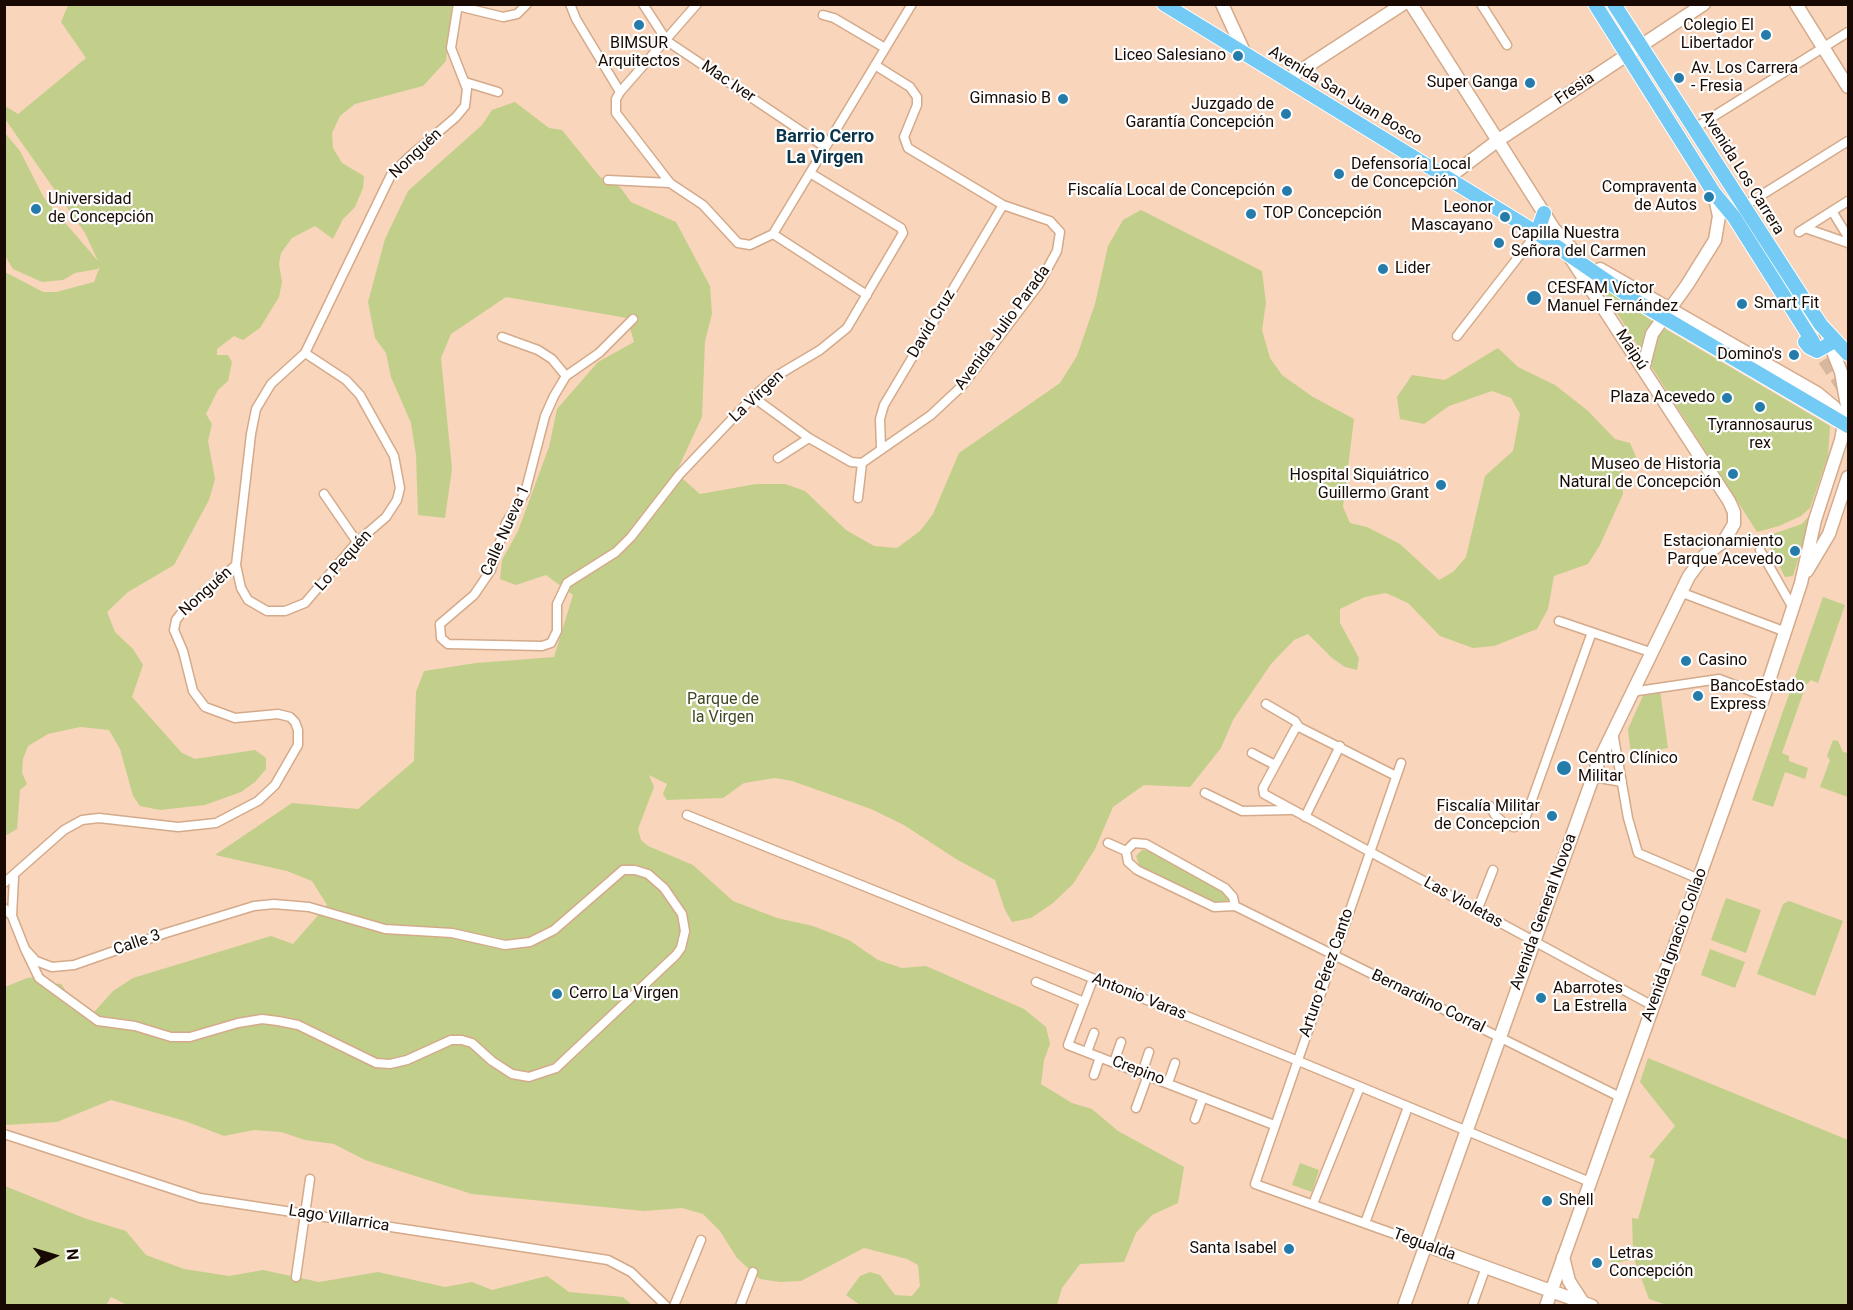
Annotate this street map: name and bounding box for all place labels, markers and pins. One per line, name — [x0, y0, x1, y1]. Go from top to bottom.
place label: Colegio El Libertador — [1681, 16, 1754, 54]
marker: BIMSUR Arquitectos — [632, 18, 646, 32]
marker: Colegio El Libertador — [1759, 28, 1773, 42]
place label: BIMSUR Arquitectos — [598, 34, 680, 72]
place label: Liceo Salesiano — [1114, 46, 1226, 66]
marker: Liceo Salesiano — [1231, 49, 1245, 63]
place label: Av. Los Carrera - Fresia — [1691, 59, 1798, 97]
marker: Av. Los Carrera - Fresia — [1672, 71, 1686, 85]
place label: Super Ganga — [1427, 73, 1518, 93]
marker: Super Ganga — [1523, 76, 1537, 90]
place label: Gimnasio B — [969, 89, 1051, 109]
marker: Gimnasio B — [1056, 92, 1070, 106]
place label: Juzgado de Garantía Concepción — [1125, 95, 1274, 133]
marker: Juzgado de Garantía Concepción — [1279, 107, 1293, 121]
place label: Defensoría Local de Concepción — [1351, 155, 1471, 193]
marker: Defensoría Local de Concepción — [1332, 167, 1346, 181]
place label: Compraventa de Autos — [1602, 178, 1697, 216]
place label: Fiscalía Local de Concepción — [1068, 181, 1275, 201]
marker: Fiscalía Local de Concepción — [1280, 184, 1294, 198]
place label: Universidad de Concepción — [48, 190, 154, 228]
marker: Compraventa de Autos — [1702, 190, 1716, 204]
place label: Leonor Mascayano — [1411, 198, 1493, 236]
marker: Universidad de Concepción — [29, 202, 43, 216]
place label: TOP Concepción — [1263, 204, 1382, 224]
marker: TOP Concepción — [1244, 207, 1258, 221]
marker: Leonor Mascayano — [1498, 210, 1512, 224]
place label: Capilla Nuestra Señora del Carmen — [1511, 224, 1646, 262]
marker: Capilla Nuestra Señora del Carmen — [1492, 236, 1506, 250]
place label: Lider — [1395, 259, 1430, 279]
marker: Lider — [1376, 262, 1390, 276]
place label: CESFAM Víctor Manuel Fernández — [1547, 279, 1678, 317]
marker: CESFAM Víctor Manuel Fernández — [1525, 289, 1543, 307]
place label: Smart Fit — [1754, 294, 1819, 314]
marker: Smart Fit — [1735, 297, 1749, 311]
place label: Domino's — [1717, 345, 1782, 365]
marker: Domino's — [1787, 348, 1801, 362]
place label: Plaza Acevedo — [1610, 388, 1715, 408]
marker: Plaza Acevedo — [1720, 391, 1734, 405]
marker: Tyrannosaurus rex — [1753, 400, 1767, 414]
place label: Tyrannosaurus rex — [1707, 416, 1813, 454]
place label: Museo de Historia Natural de Concepción — [1559, 455, 1721, 493]
place label: Hospital Siquiátrico Guillermo Grant — [1290, 466, 1429, 504]
marker: Museo de Historia Natural de Concepción — [1726, 467, 1740, 481]
marker: Hospital Siquiátrico Guillermo Grant — [1434, 478, 1448, 492]
place label: Estacionamiento Parque Acevedo — [1663, 532, 1783, 570]
marker: Estacionamiento Parque Acevedo — [1788, 544, 1802, 558]
place label: Casino — [1698, 651, 1747, 671]
marker: Casino — [1679, 654, 1693, 668]
place label: BancoEstado Express — [1710, 677, 1804, 715]
marker: BancoEstado Express — [1691, 689, 1705, 703]
place label: Centro Clínico Militar — [1578, 749, 1678, 787]
marker: Centro Clínico Militar — [1555, 759, 1573, 777]
place label: Fiscalía Militar de Concepcion — [1434, 797, 1540, 835]
marker: Fiscalía Militar de Concepcion — [1545, 809, 1559, 823]
place label: Abarrotes La Estrella — [1553, 979, 1627, 1017]
place label: Cerro La Virgen — [569, 984, 679, 1004]
marker: Cerro La Virgen — [550, 987, 564, 1001]
marker: Abarrotes La Estrella — [1534, 991, 1548, 1005]
place label: Shell — [1559, 1191, 1594, 1211]
marker: Shell — [1540, 1194, 1554, 1208]
place label: Santa Isabel — [1189, 1239, 1277, 1259]
marker: Santa Isabel — [1282, 1242, 1296, 1256]
place label: Letras Concepción — [1609, 1244, 1693, 1282]
marker: Letras Concepción — [1590, 1256, 1604, 1270]

